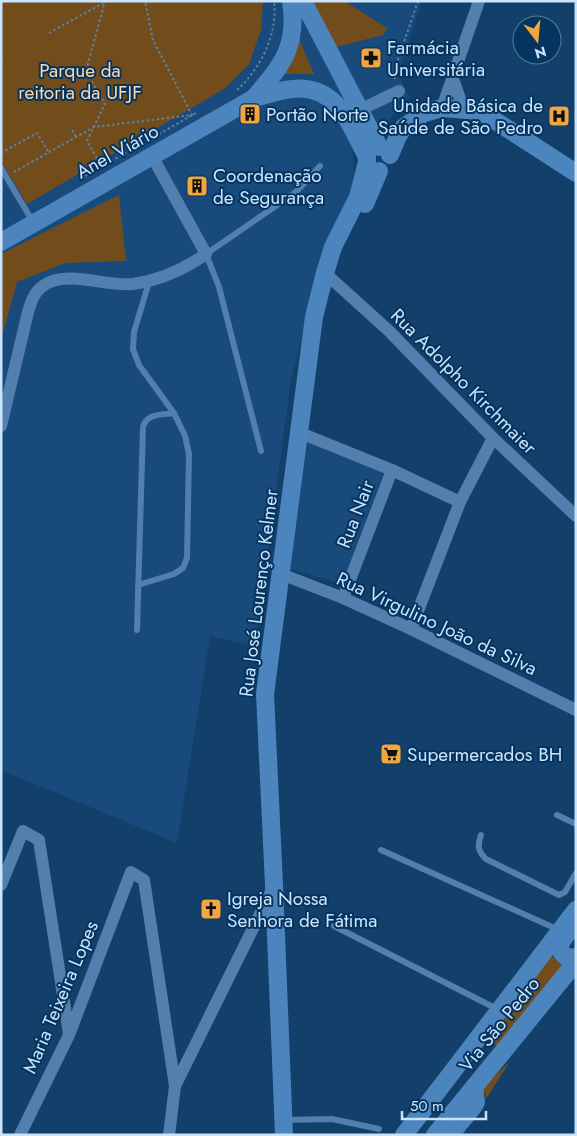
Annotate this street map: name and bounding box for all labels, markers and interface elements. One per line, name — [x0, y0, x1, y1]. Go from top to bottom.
north arrow — [512, 15, 562, 65]
place label: Farmácia Universitária — [387, 34, 485, 83]
text: N — [532, 41, 549, 64]
pharmacy icon: Farmácia Universitária — [359, 46, 383, 70]
park label: Parque da reitoria da UFJF — [18, 57, 142, 106]
place label: Unidade Básica de Saúde de São Pedro — [378, 92, 543, 141]
place label: Portão Norte — [266, 101, 369, 128]
building icon: Portão Norte — [238, 102, 262, 126]
hospital icon: Unidade Básica de Saúde de São Pedro — [547, 104, 571, 128]
street label: Anel Viário — [71, 118, 164, 185]
place label: Coordenação de Segurança — [213, 162, 324, 211]
building icon: Coordenação de Segurança — [185, 174, 209, 198]
street label: Rua Adolpho Kirchmaier — [385, 302, 543, 461]
street label: Rua Nair — [330, 476, 381, 552]
street label: Rua José Lourenço Kelmer — [232, 487, 285, 698]
street label: Rua Virgulino João da Silva — [332, 565, 541, 682]
place label: Supermercados BH — [407, 741, 562, 768]
supermarket icon: Supermercados BH — [379, 742, 403, 766]
place label: Igreja Nossa Senhora de Fátima — [227, 885, 377, 934]
church icon: Igreja Nossa Senhora de Fátima — [199, 897, 223, 921]
street label: Maria Teixeira Lopes — [16, 916, 105, 1078]
street label: Via São Pedro — [453, 971, 546, 1078]
scale bar — [402, 1088, 486, 1120]
text: 50 m — [410, 1095, 444, 1117]

